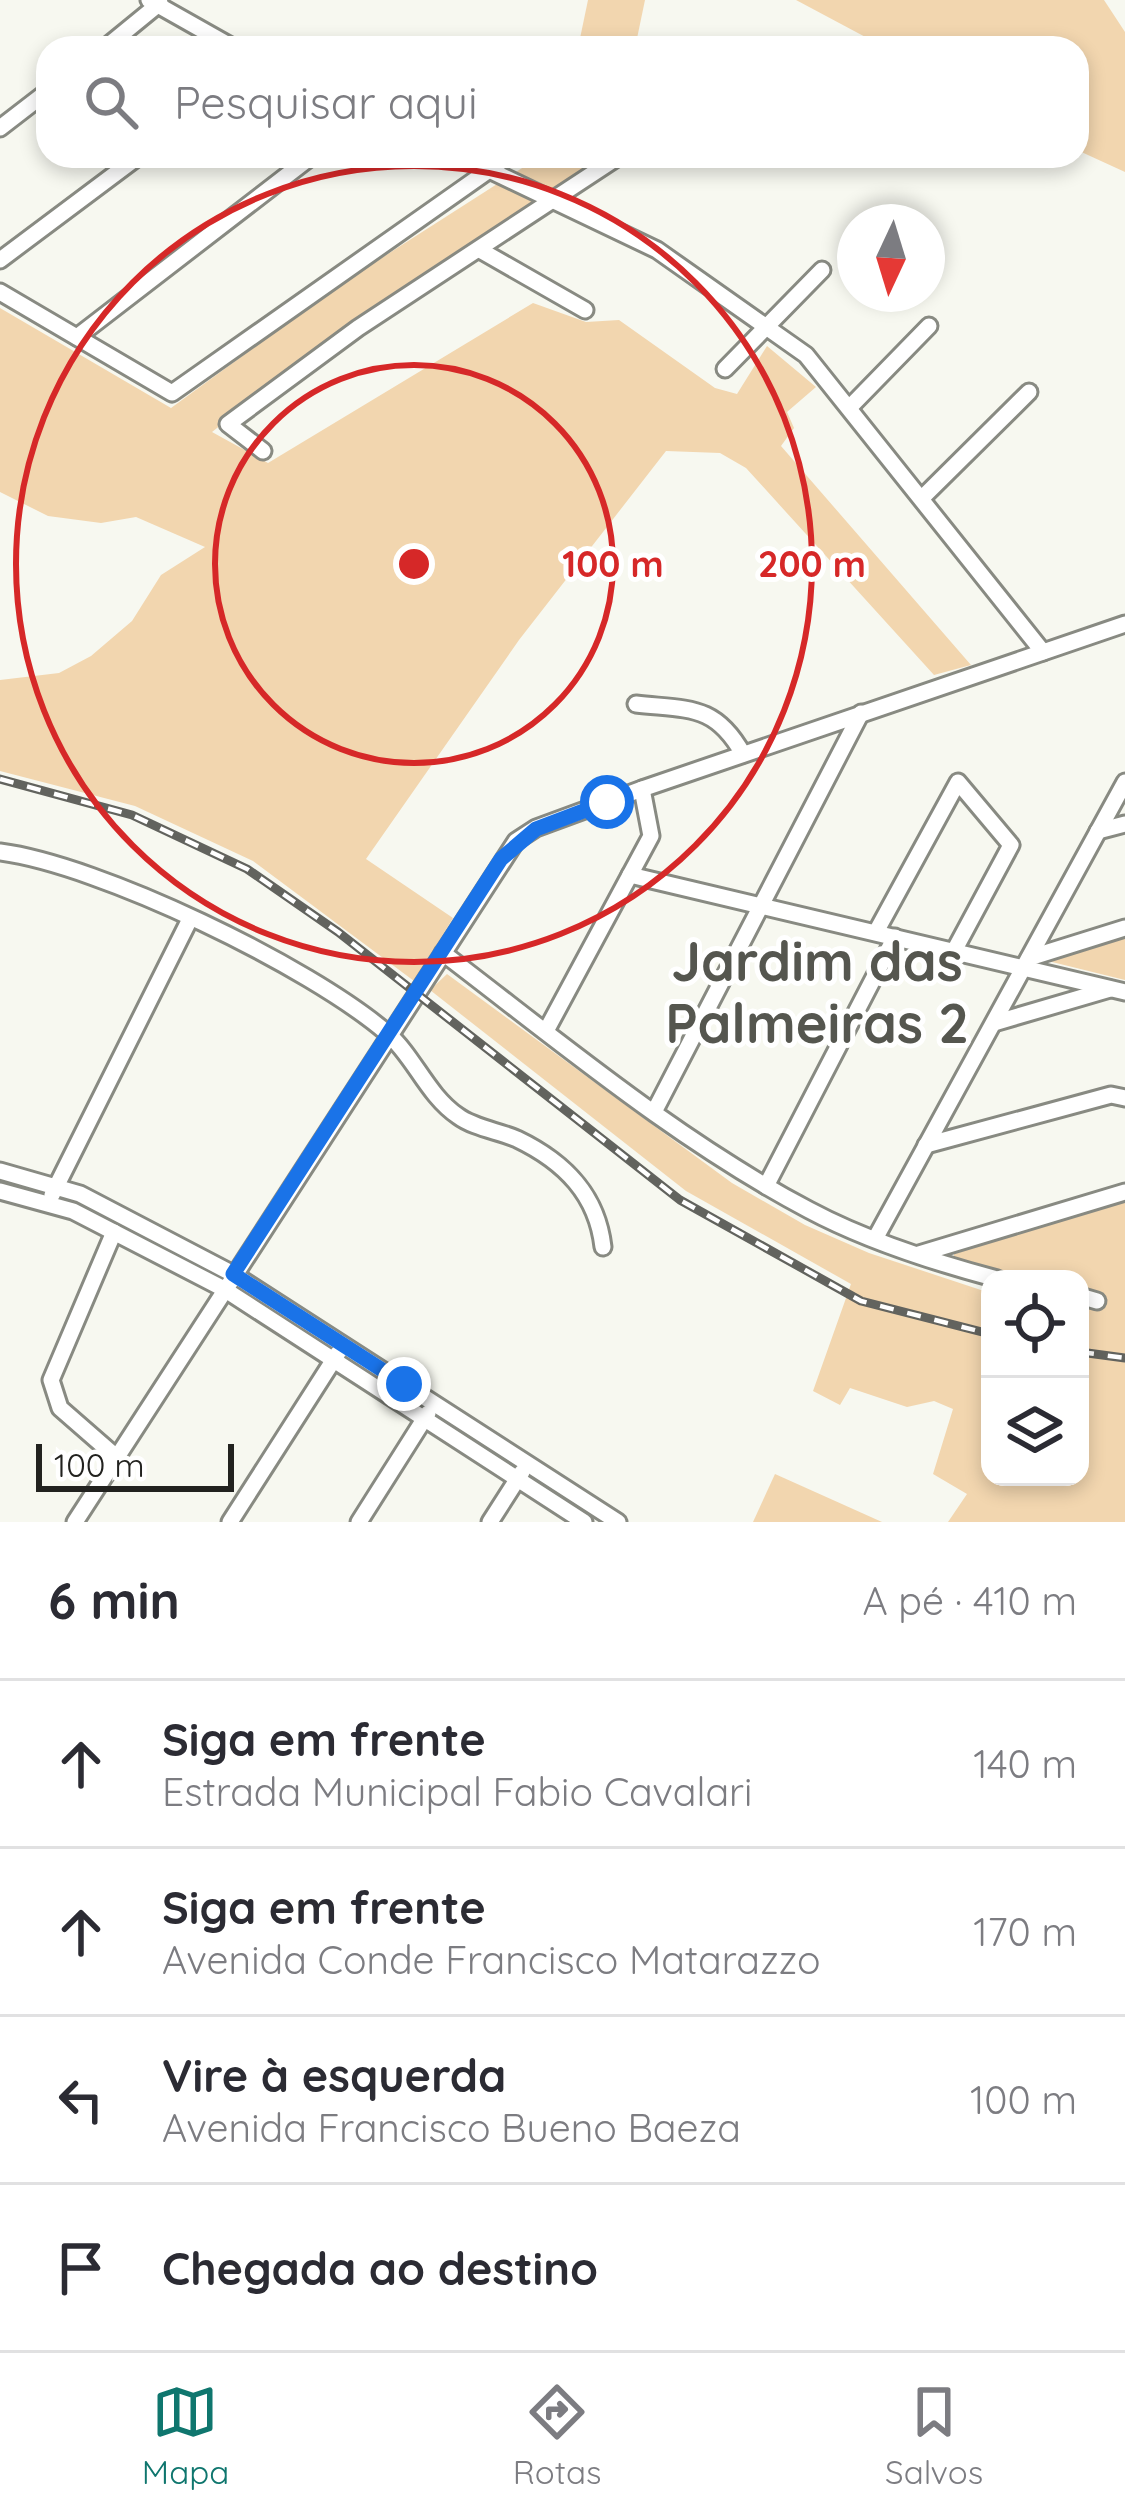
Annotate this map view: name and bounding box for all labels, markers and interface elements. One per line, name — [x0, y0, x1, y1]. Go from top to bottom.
search box — [36, 36, 1089, 168]
icon: search — [78, 69, 144, 135]
text: Pesquisar aqui — [174, 74, 478, 130]
north arrow — [837, 204, 945, 312]
text: 100 m — [562, 541, 664, 586]
text: 200 m — [758, 541, 866, 586]
centre of rings — [393, 543, 435, 585]
route start — [580, 775, 634, 829]
district label: Jardim das Palmeiras 2 — [665, 927, 969, 1057]
map controls — [981, 1270, 1089, 1486]
button: locate — [981, 1270, 1089, 1378]
route end — [377, 1357, 431, 1411]
button: layers — [981, 1378, 1089, 1486]
scale bar — [36, 1438, 234, 1491]
text: 100 m — [54, 1444, 145, 1485]
text: 6 min — [48, 1568, 180, 1632]
text: A pé · 410 m — [862, 1576, 1077, 1625]
text: Siga em frente — [162, 1711, 486, 1767]
icon: ahead — [48, 1731, 114, 1797]
text: 140 m — [973, 1739, 1077, 1788]
text: Estrada Municipal Fabio Cavalari — [162, 1767, 752, 1816]
text: Siga em frente — [162, 1879, 486, 1935]
icon: ahead — [48, 1899, 114, 1965]
text: 170 m — [973, 1907, 1077, 1956]
text: Avenida Conde Francisco Matarazzo — [162, 1935, 820, 1984]
text: Vire à esquerda — [162, 2047, 506, 2103]
icon: left — [48, 2067, 114, 2133]
text: 100 m — [970, 2075, 1077, 2124]
text: Avenida Francisco Bueno Baeza — [162, 2103, 741, 2152]
icon: arrive — [48, 2235, 114, 2301]
text: Chegada ao destino — [162, 2240, 598, 2296]
tab: Mapa — [142, 2379, 229, 2492]
tab: Rotas — [513, 2379, 601, 2492]
tab: Salvos — [885, 2379, 983, 2492]

